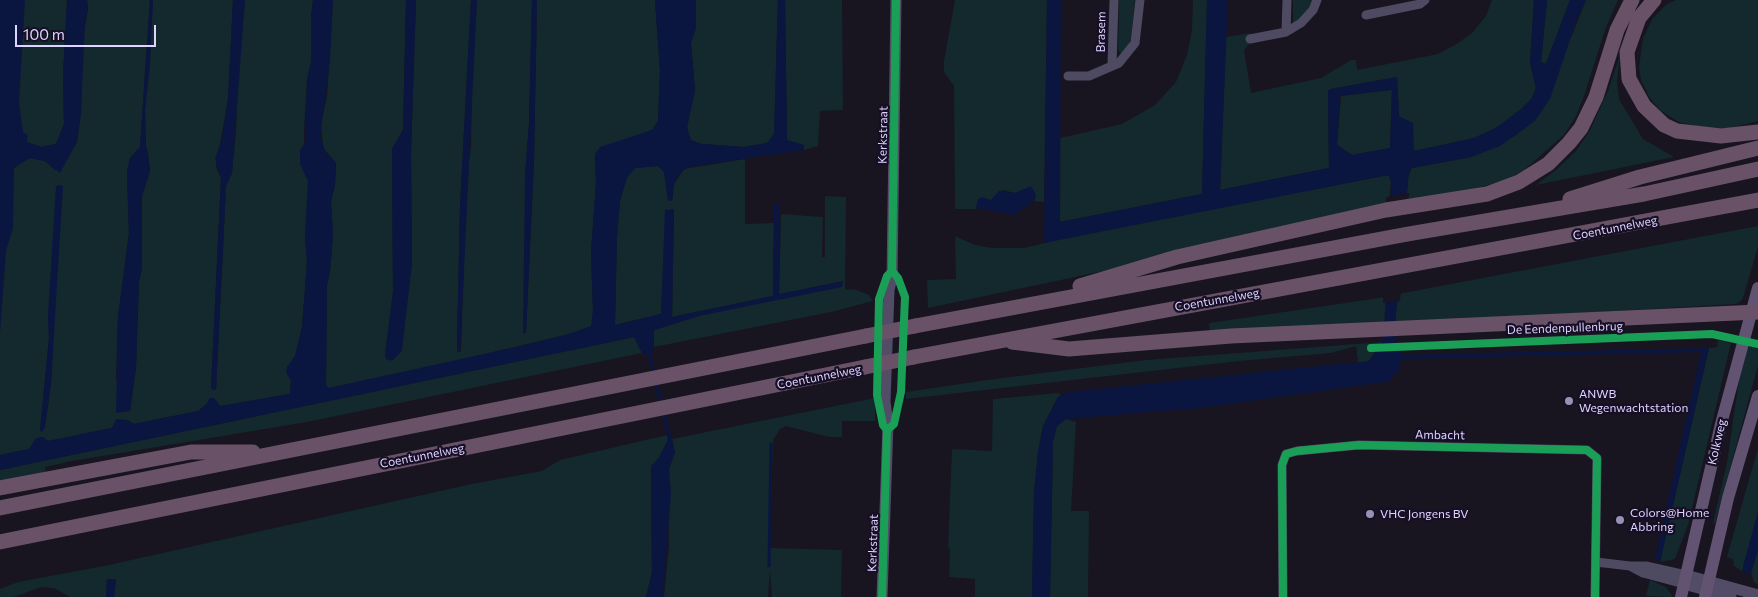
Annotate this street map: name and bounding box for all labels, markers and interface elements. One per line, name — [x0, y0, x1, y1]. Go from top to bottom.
street label: Brasem — [1093, 11, 1109, 53]
scale bar — [18, 15, 159, 47]
text: 100 m — [23, 25, 65, 43]
street label: Kerkstraat — [875, 106, 891, 164]
street label: Coentunnelweg — [1572, 213, 1658, 243]
street label: Coentunnelweg — [1174, 285, 1260, 315]
street label: De Eendenpullenbrug — [1507, 319, 1623, 337]
street label: Coentunnelweg — [776, 362, 862, 392]
place label: ANWB Wegenwachtstation — [1579, 387, 1688, 415]
marker: ANWB Wegenwachtstation — [1563, 395, 1575, 407]
street label: Kolkweg — [1705, 418, 1729, 466]
street label: Ambacht — [1415, 427, 1465, 443]
street label: Coentunnelweg — [379, 441, 465, 471]
place label: Colors@Home Abbring — [1630, 506, 1709, 534]
place label: VHC Jongens BV — [1380, 507, 1469, 521]
marker: VHC Jongens BV — [1364, 508, 1376, 520]
street label: Kerkstraat — [865, 514, 881, 572]
marker: Colors@Home Abbring — [1614, 514, 1626, 526]

